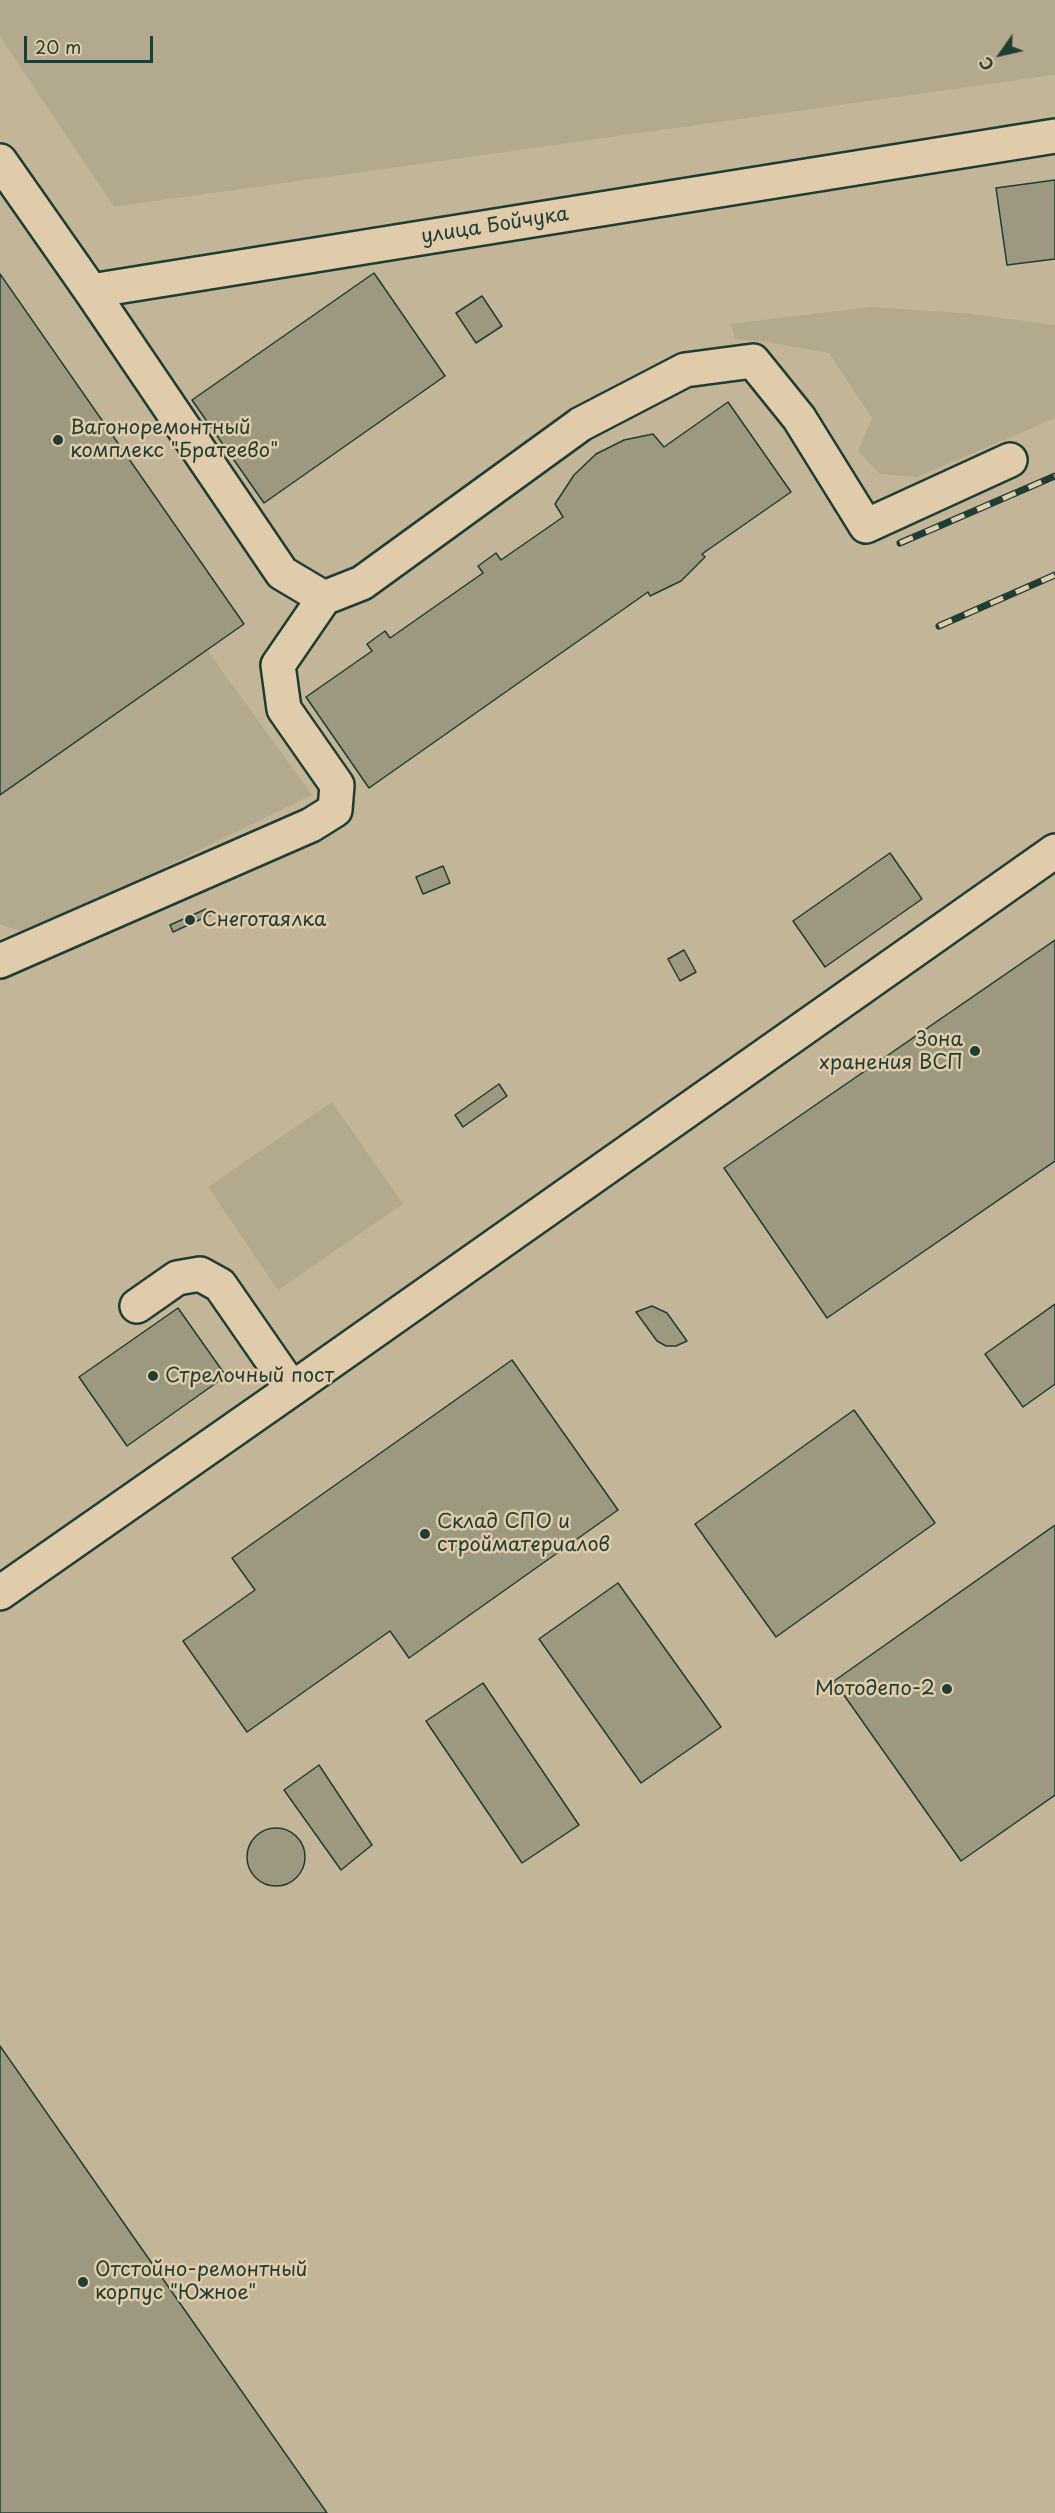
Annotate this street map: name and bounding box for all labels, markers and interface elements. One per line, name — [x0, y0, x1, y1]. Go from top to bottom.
scale bar — [27, 24, 156, 62]
north arrow — [971, 24, 1031, 84]
text: 20 m — [35, 33, 81, 60]
text: С — [973, 52, 999, 76]
street label: улица Бойчука — [420, 203, 570, 249]
place label: Вагоноремонтный комплекс "Братеево" — [70, 416, 278, 463]
marker: Вагоноремонтный комплекс "Братеево" — [51, 433, 65, 447]
place label: Снеготаялка — [202, 908, 326, 932]
marker: Снеготаялка — [183, 913, 197, 927]
place label: Зона хранения ВСП — [820, 1028, 963, 1075]
marker: Зона хранения ВСП — [968, 1044, 982, 1058]
place label: Стрелочный пост — [165, 1364, 334, 1388]
marker: Стрелочный пост — [146, 1369, 160, 1383]
place label: Склад СПО и стройматериалов — [437, 1510, 610, 1557]
marker: Склад СПО и стройматериалов — [418, 1527, 432, 1541]
place label: Мотодепо-2 — [815, 1677, 935, 1701]
marker: Мотодепо-2 — [940, 1682, 954, 1696]
place label: Отстойно-ремонтный корпус "Южное" — [95, 2258, 308, 2305]
marker: Отстойно-ремонтный корпус "Южное" — [76, 2275, 90, 2289]

